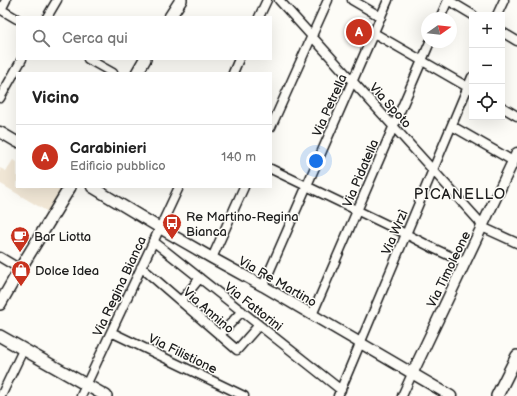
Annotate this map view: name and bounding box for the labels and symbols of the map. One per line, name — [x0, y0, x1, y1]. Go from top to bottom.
north arrow — [421, 12, 457, 48]
pin: A — [346, 17, 372, 47]
street label: Via Petrella — [309, 72, 351, 139]
street label: Via Spoto — [366, 80, 415, 132]
street label: Via Pidatella — [339, 137, 382, 210]
your location — [306, 151, 326, 171]
district label: PICANELLO — [414, 185, 506, 204]
street label: Via Wrzì — [378, 207, 412, 257]
place label: Re Martino-Regina Bianca — [186, 209, 299, 240]
bus stop icon: Re Martino-Regina Bianca — [161, 212, 183, 240]
cafe icon: Bar Liotta — [9, 225, 31, 253]
street label: Via Timoleone — [424, 228, 474, 310]
place label: Bar Liotta — [34, 229, 91, 245]
street label: Via Regina Bianca — [90, 234, 150, 339]
street label: Via Re Martino — [236, 253, 319, 311]
shop icon: Dolce Idea — [10, 259, 32, 287]
place label: Dolce Idea — [35, 263, 99, 279]
street label: Via Fattorini — [221, 279, 286, 335]
street label: Via Annino — [180, 284, 237, 337]
street label: Via Filistione — [146, 330, 220, 378]

